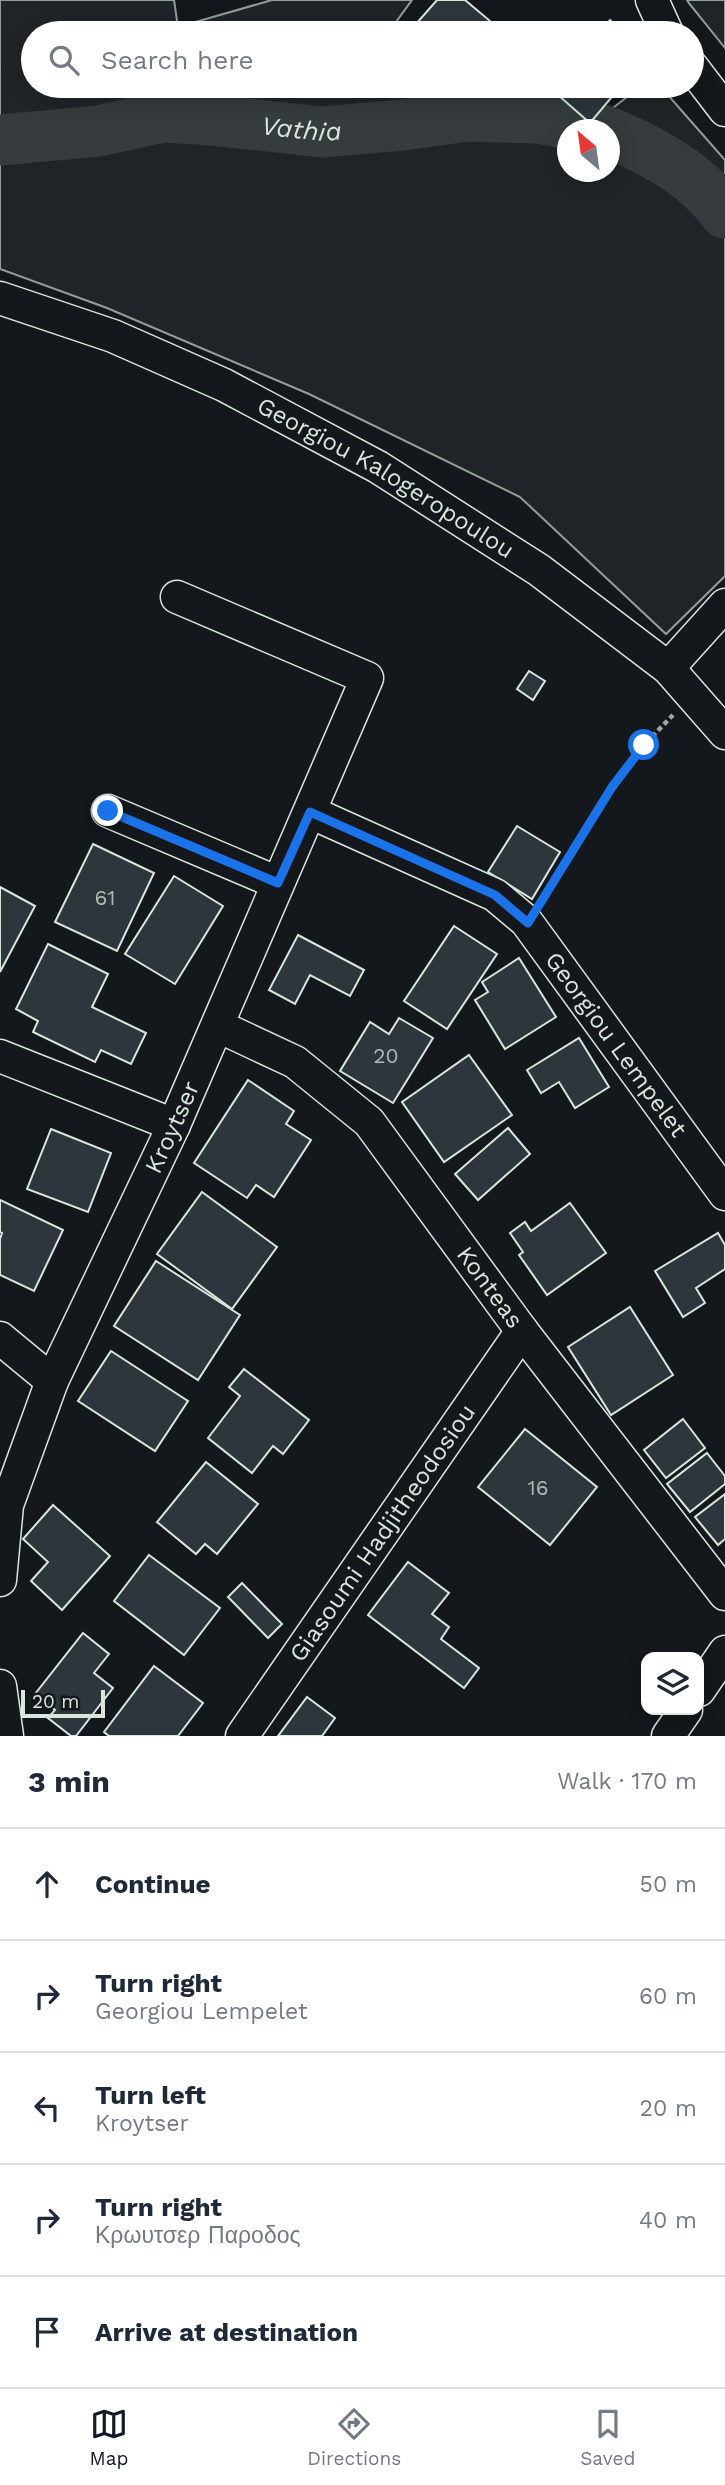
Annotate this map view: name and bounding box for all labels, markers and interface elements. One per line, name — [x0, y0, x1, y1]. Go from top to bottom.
search box — [21, 21, 704, 98]
icon: search — [45, 41, 83, 79]
text: Search here — [101, 45, 253, 75]
water label: Vathia — [260, 111, 343, 147]
north arrow — [557, 119, 620, 182]
street label: Georgiou Kalogeropoulou — [252, 391, 519, 564]
route start — [628, 729, 659, 760]
route end — [92, 795, 123, 826]
house number: 61 — [95, 885, 115, 910]
street label: Georgiou Lempelet — [539, 947, 693, 1142]
house number: 20 — [373, 1043, 399, 1068]
street label: Kroytser — [139, 1077, 205, 1178]
street label: Konteas — [451, 1241, 529, 1333]
street label: Giasoumi Hadjitheodosiou — [284, 1399, 481, 1667]
house number: 16 — [528, 1475, 548, 1500]
map controls — [641, 1652, 704, 1715]
button: layers — [641, 1652, 704, 1715]
scale bar — [21, 1687, 105, 1719]
text: 20 m — [32, 1690, 79, 1713]
text: 3 min — [28, 1764, 110, 1799]
text: Walk · 170 m — [557, 1768, 697, 1795]
icon: ahead — [28, 1865, 66, 1903]
text: Continue — [95, 1869, 211, 1899]
text: 50 m — [640, 1871, 697, 1898]
text: Turn right — [95, 1968, 222, 1998]
icon: right — [28, 1977, 66, 2015]
text: 60 m — [639, 1983, 697, 2010]
text: Georgiou Lempelet — [95, 1998, 308, 2025]
text: Turn left — [95, 2080, 206, 2110]
icon: left — [28, 2089, 66, 2127]
text: 20 m — [640, 2095, 697, 2122]
text: Kroytser — [95, 2110, 189, 2137]
text: Turn right — [95, 2192, 222, 2222]
icon: right — [28, 2201, 66, 2239]
text: 40 m — [639, 2207, 697, 2234]
text: Κρωυτσερ Παροδος — [95, 2222, 301, 2249]
icon: arrive — [28, 2313, 66, 2351]
text: Arrive at destination — [95, 2317, 358, 2347]
tab: Map — [90, 2405, 128, 2470]
tab: Directions — [307, 2405, 401, 2470]
tab: Saved — [580, 2405, 635, 2470]

